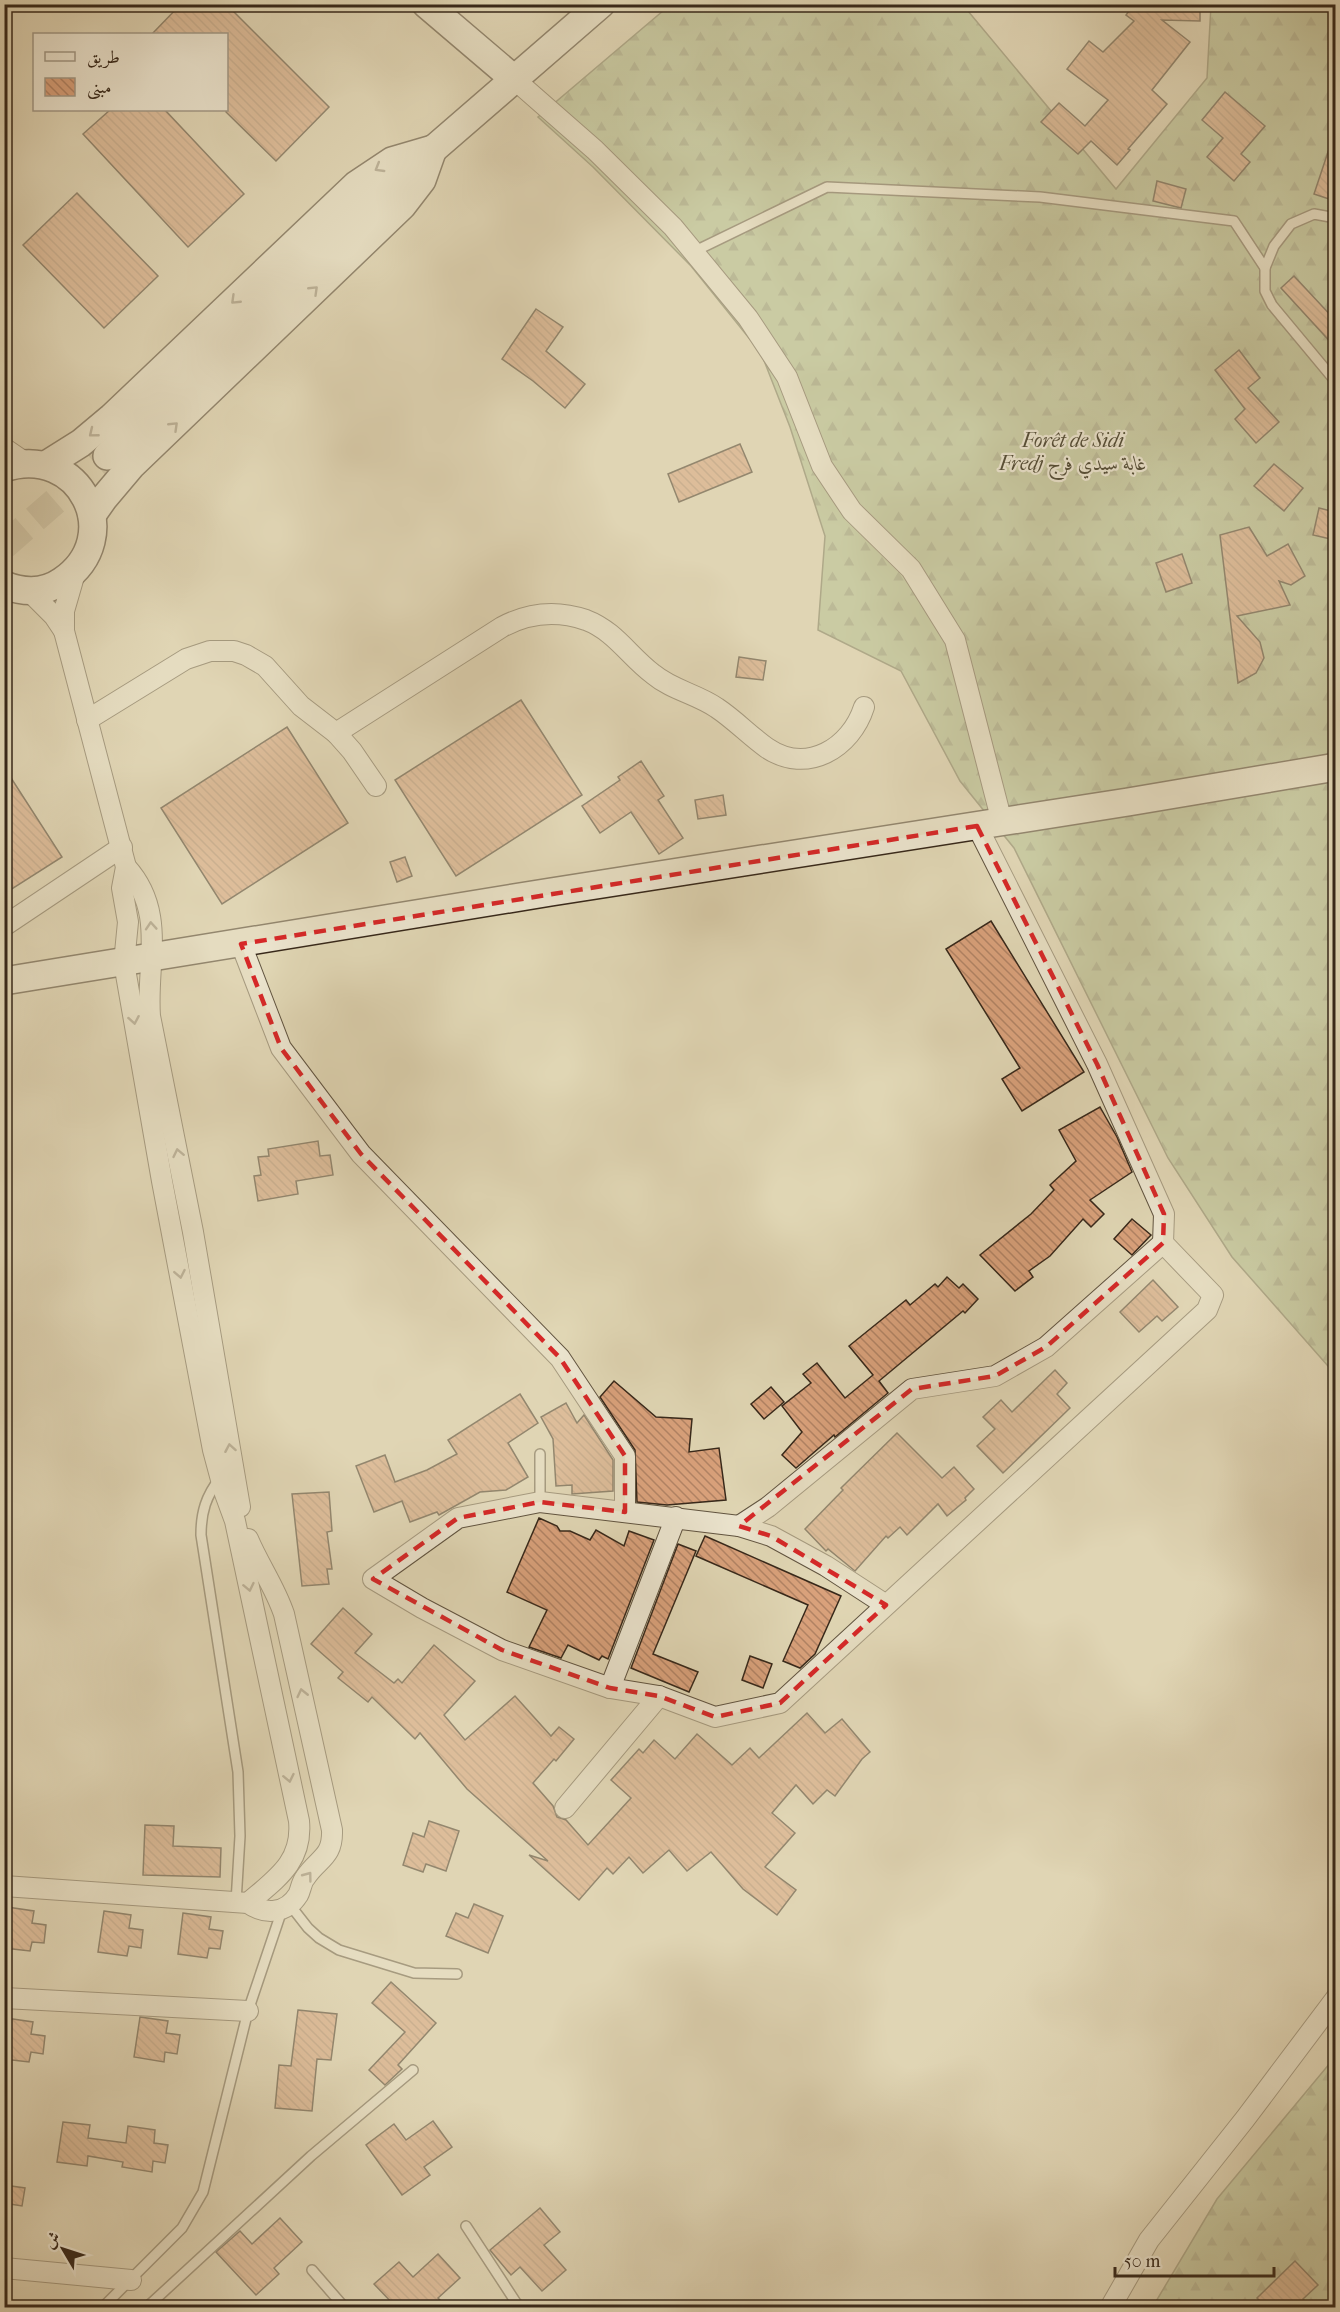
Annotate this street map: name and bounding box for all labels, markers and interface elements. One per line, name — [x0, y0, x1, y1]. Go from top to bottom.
legend — [33, 33, 228, 111]
text: طريق — [87, 47, 120, 69]
text: مبنى — [87, 77, 112, 100]
one-way arrow — [375, 161, 385, 173]
one-way arrow — [307, 287, 318, 298]
one-way arrow — [231, 293, 242, 304]
one-way arrow — [166, 422, 177, 433]
one-way arrow — [89, 426, 100, 437]
park label: Forêt de Sidi Fredj غابة سيدي فرج — [998, 429, 1147, 481]
one-way arrow — [145, 921, 158, 930]
one-way arrow — [127, 1015, 140, 1025]
one-way arrow — [172, 1148, 185, 1158]
one-way arrow — [173, 1269, 186, 1279]
one-way arrow — [224, 1444, 236, 1453]
one-way arrow — [242, 1582, 255, 1592]
one-way arrow — [297, 1689, 310, 1699]
one-way arrow — [282, 1773, 295, 1783]
one-way arrow — [301, 1872, 312, 1883]
north arrow — [33, 2219, 93, 2279]
text: ش — [39, 2228, 64, 2252]
scale bar — [1115, 2240, 1274, 2278]
text: 50 m — [1124, 2251, 1161, 2272]

